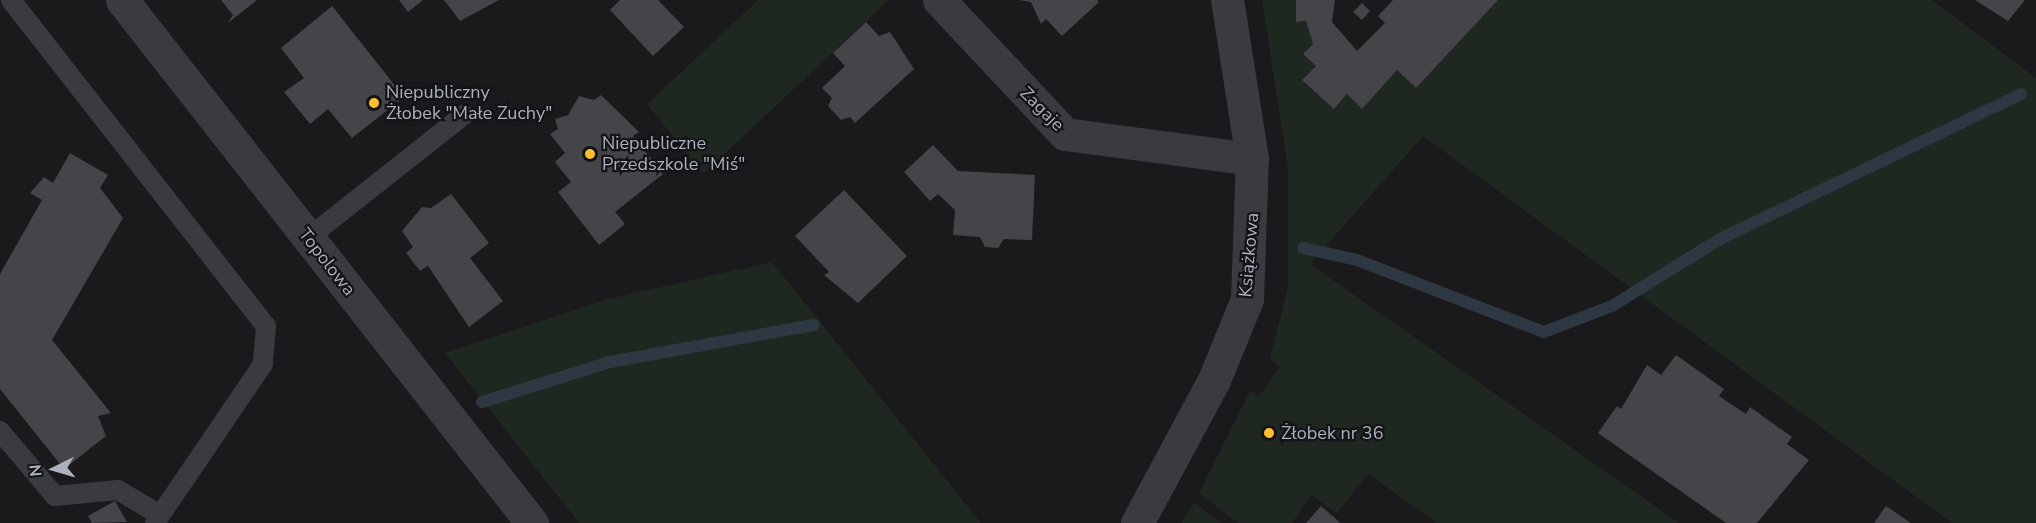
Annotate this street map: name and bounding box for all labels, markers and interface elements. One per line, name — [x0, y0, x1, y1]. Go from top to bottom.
place label: Niepubliczny Żłobek "Małe Zuchy" — [386, 82, 552, 124]
street label: Zagaje — [1015, 82, 1069, 136]
marker: Niepubliczny Żłobek "Małe Zuchy" — [367, 96, 381, 110]
place label: Niepubliczne Przedszkole "Miś" — [602, 133, 745, 176]
marker: Niepubliczne Przedszkole "Miś" — [583, 147, 597, 161]
street label: Książkowa — [1235, 212, 1263, 298]
street label: Topolowa — [294, 224, 360, 300]
place label: Żłobek nr 36 — [1281, 422, 1383, 444]
marker: Żłobek nr 36 — [1262, 426, 1276, 440]
north arrow — [24, 439, 84, 499]
text: N — [25, 464, 48, 477]

